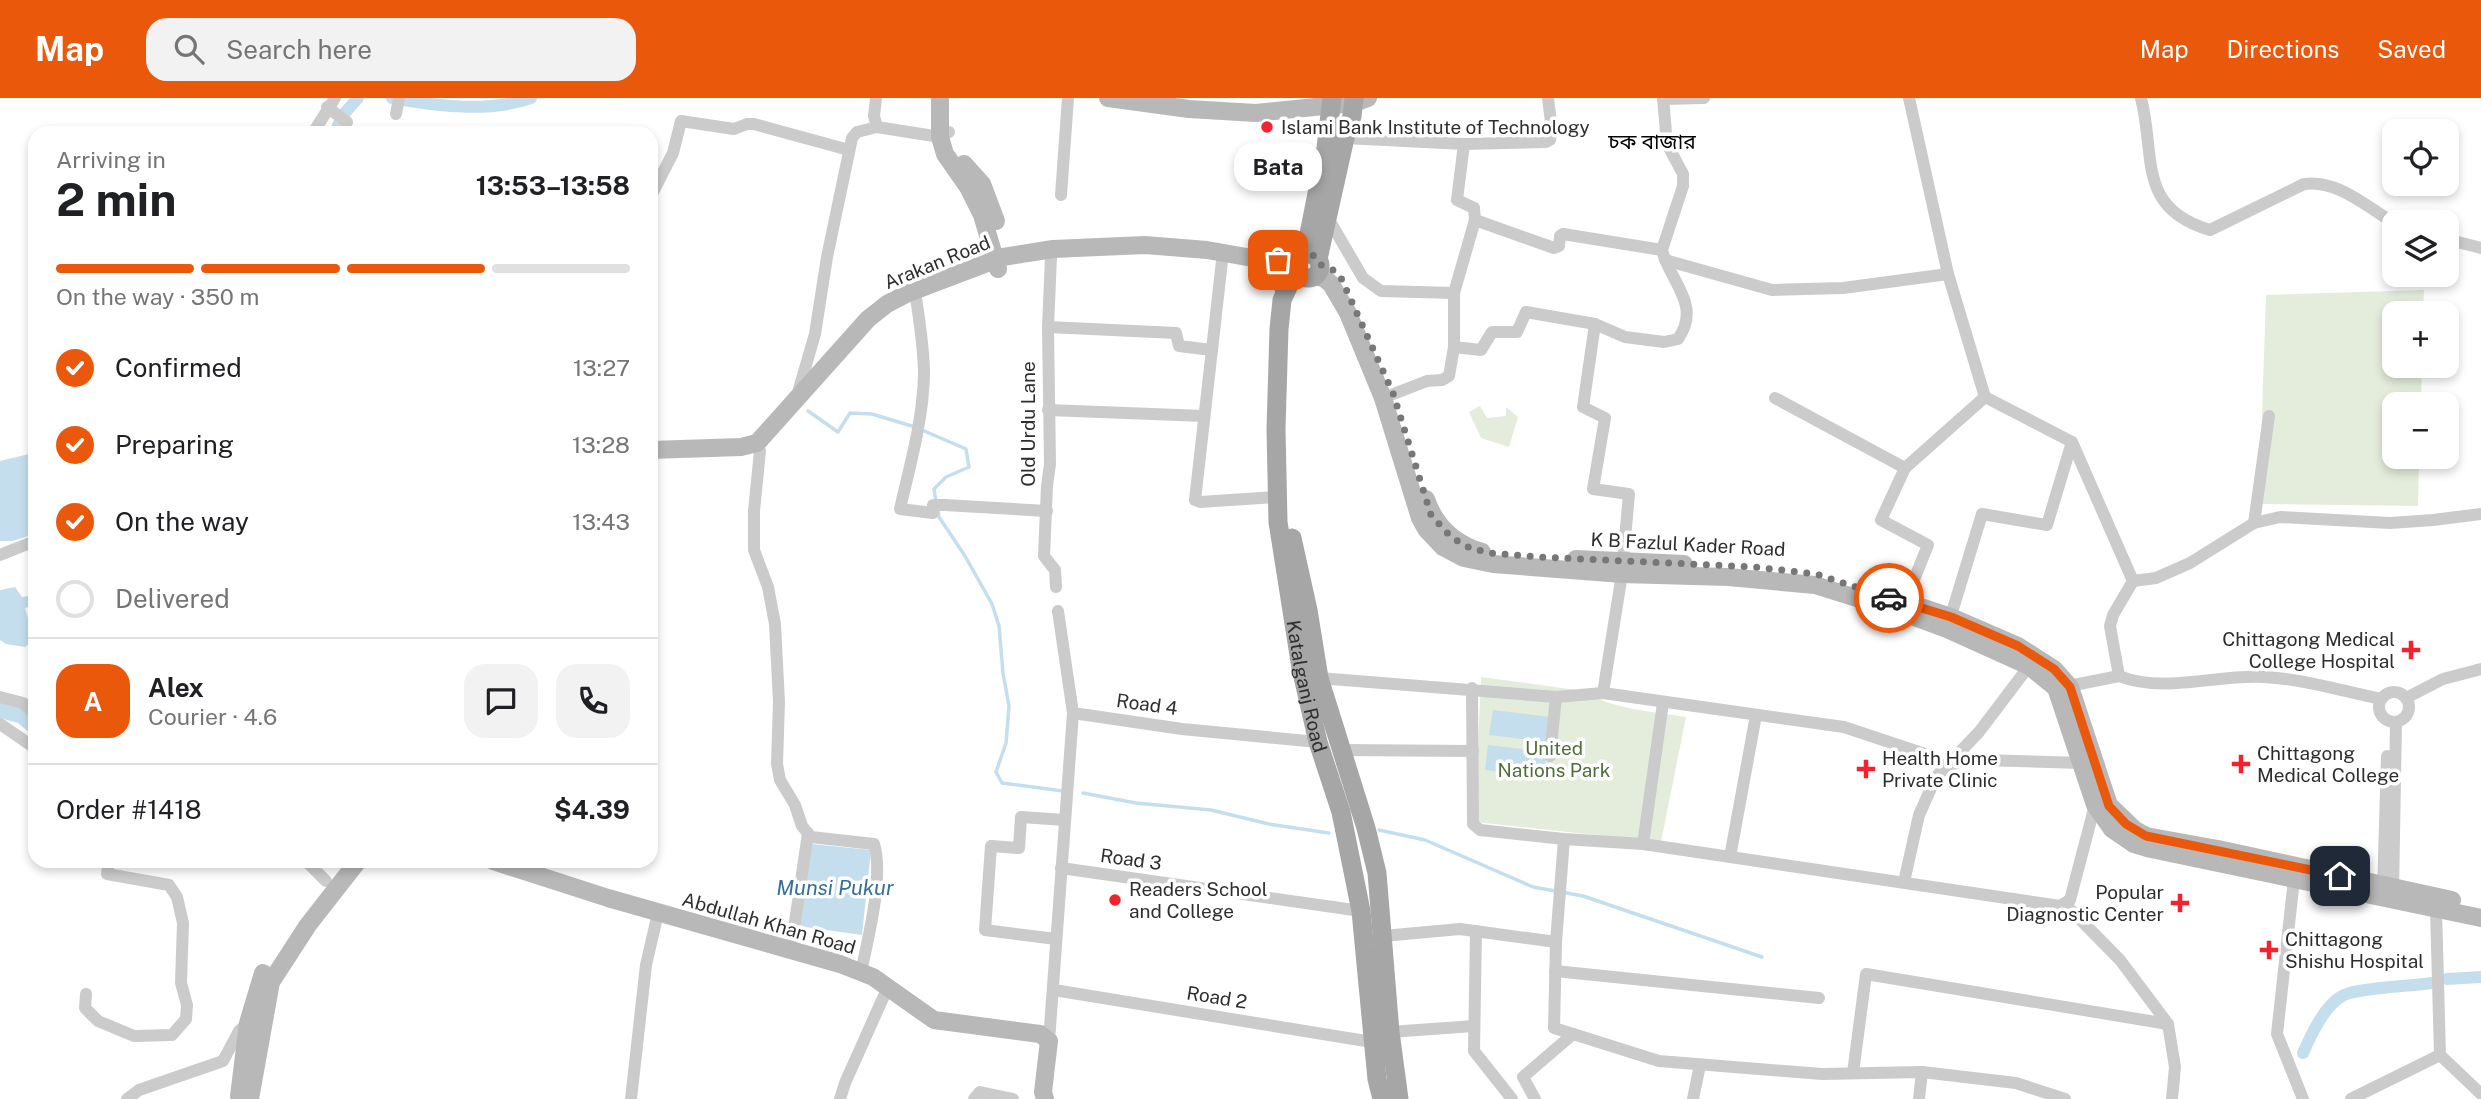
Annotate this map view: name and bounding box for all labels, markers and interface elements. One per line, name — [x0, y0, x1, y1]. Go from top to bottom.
search box — [146, 18, 636, 81]
text: Map — [35, 30, 104, 68]
icon: search — [170, 30, 208, 68]
text: Search here — [226, 34, 372, 65]
text: Map — [2140, 35, 2189, 63]
text: Directions — [2227, 35, 2339, 63]
text: Saved — [2377, 35, 2446, 63]
place label: Islami Bank Institute of Technology — [1281, 116, 1590, 138]
marker: Islami Bank Institute of Technology — [1259, 119, 1275, 135]
map controls — [2382, 119, 2459, 469]
button: locate — [2382, 119, 2459, 196]
district label: চক বাজার — [1607, 129, 1696, 154]
callout: Bata — [1234, 141, 1322, 190]
text: Arriving in — [56, 146, 166, 173]
text: Bata — [1253, 153, 1303, 180]
text: 13:53–13:58 — [476, 170, 630, 201]
text: 2 min — [56, 172, 176, 226]
button: layers — [2382, 210, 2459, 287]
pin — [1248, 230, 1308, 290]
street label: Arakan Road — [881, 231, 993, 293]
icon: bag — [1259, 241, 1297, 279]
text: On the way · 350 m — [56, 283, 259, 310]
button: + — [2382, 301, 2459, 378]
icon: check — [56, 349, 94, 387]
text: Confirmed — [115, 352, 242, 383]
text: 13:27 — [573, 354, 630, 381]
street label: Old Urdu Lane — [1017, 361, 1039, 487]
button: − — [2382, 392, 2459, 469]
icon: check — [56, 426, 94, 464]
text: Preparing — [115, 429, 234, 460]
text: 13:28 — [572, 431, 630, 458]
icon: check — [56, 503, 94, 541]
text: On the way — [115, 506, 249, 537]
text: 13:43 — [572, 508, 630, 535]
street label: K B Fazlul Kader Road — [1590, 528, 1786, 560]
courier — [1854, 563, 1924, 633]
icon: car — [1870, 579, 1908, 617]
text: Delivered — [115, 583, 230, 614]
street label: Katalganj Road — [1283, 619, 1332, 755]
place label: Chittagong Medical College Hospital — [2222, 628, 2395, 672]
marker: Chittagong Medical College Hospital — [2401, 640, 2421, 660]
button: chat — [464, 664, 538, 738]
button: phone — [556, 664, 630, 738]
text: Alex — [148, 672, 204, 703]
text: A — [84, 686, 102, 717]
street label: Road 4 — [1115, 689, 1179, 719]
text: Courier · 4.6 — [148, 703, 277, 730]
park label: United Nations Park — [1498, 737, 1611, 781]
place label: Chittagong Medical College — [2257, 742, 2399, 786]
place label: Health Home Private Clinic — [1882, 747, 1998, 791]
marker: Chittagong Medical College — [2231, 754, 2251, 774]
marker: Health Home Private Clinic — [1856, 759, 1876, 779]
text: Order #1418 — [56, 794, 202, 825]
text: $4.39 — [554, 794, 630, 825]
street label: Road 3 — [1099, 844, 1163, 874]
pin — [2310, 846, 2370, 906]
icon: home — [2321, 857, 2359, 895]
water label: Munsi Pukur — [776, 875, 895, 900]
place label: Readers School and College — [1129, 878, 1267, 922]
place label: Popular Diagnostic Center — [2006, 881, 2164, 925]
street label: Abdullah Khan Road — [680, 888, 858, 958]
marker: Readers School and College — [1107, 892, 1123, 908]
marker: Popular Diagnostic Center — [2170, 893, 2190, 913]
place label: Chittagong Shishu Hospital — [2285, 928, 2424, 972]
marker: Chittagong Shishu Hospital — [2259, 940, 2279, 960]
street label: Road 2 — [1185, 981, 1249, 1013]

